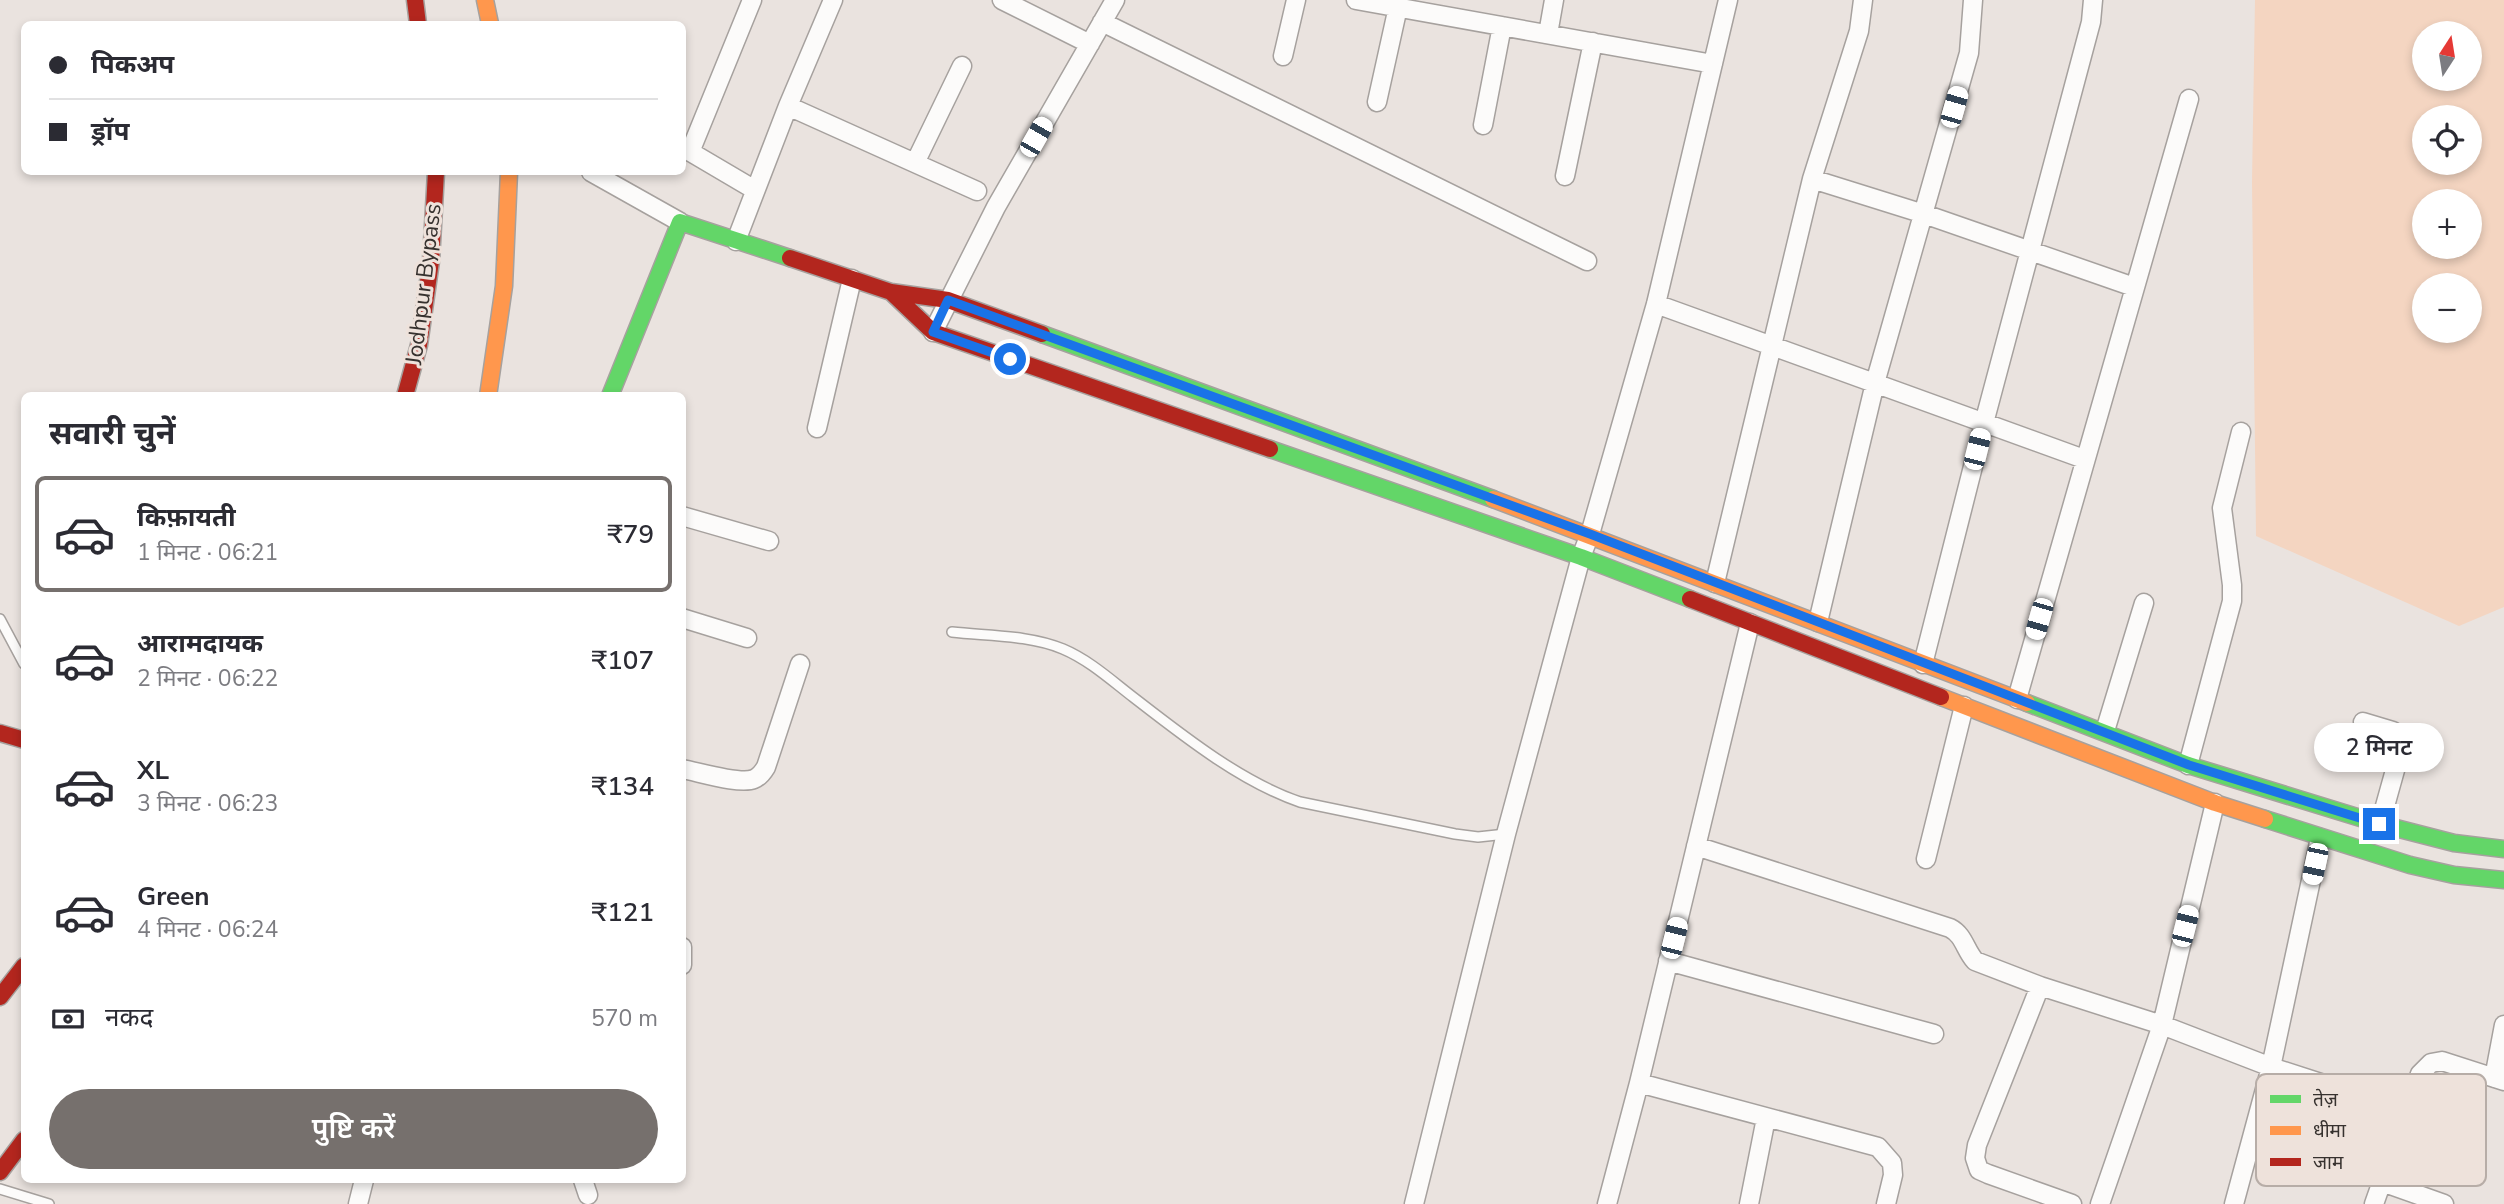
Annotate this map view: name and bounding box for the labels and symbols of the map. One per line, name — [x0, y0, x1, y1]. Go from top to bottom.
north arrow — [2412, 21, 2482, 91]
car — [1939, 84, 1970, 130]
car — [1017, 114, 1056, 160]
street label: Jodhpur Bypass — [398, 202, 449, 367]
route start — [994, 343, 1026, 375]
car — [1962, 426, 1993, 472]
car — [2024, 596, 2055, 642]
callout: 2 मिनट — [2314, 722, 2444, 772]
route end — [2363, 808, 2395, 840]
car — [2301, 841, 2330, 887]
car — [2170, 903, 2201, 949]
car — [1659, 915, 1690, 961]
legend — [2256, 1074, 2486, 1186]
text: तेज़ — [2313, 1087, 2339, 1113]
text: धीमा — [2313, 1118, 2347, 1144]
text: जाम — [2313, 1150, 2344, 1176]

